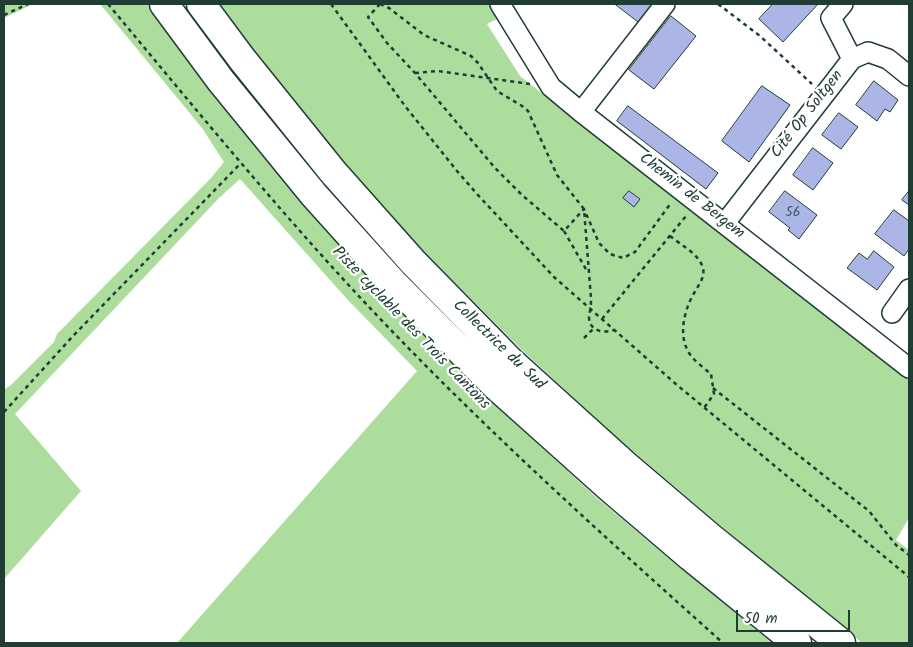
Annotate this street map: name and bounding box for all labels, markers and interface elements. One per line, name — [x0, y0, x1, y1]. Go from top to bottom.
street label: Cité Op Soltgen — [768, 67, 848, 163]
street label: Chemin de Bergem — [634, 150, 748, 244]
house number: 56 — [785, 206, 801, 222]
street label: Piste cyclable des Trois Cantons — [327, 243, 493, 415]
street label: Collectrice du Sud — [448, 297, 548, 395]
scale bar — [738, 600, 852, 632]
text: 50 m — [744, 607, 778, 631]

